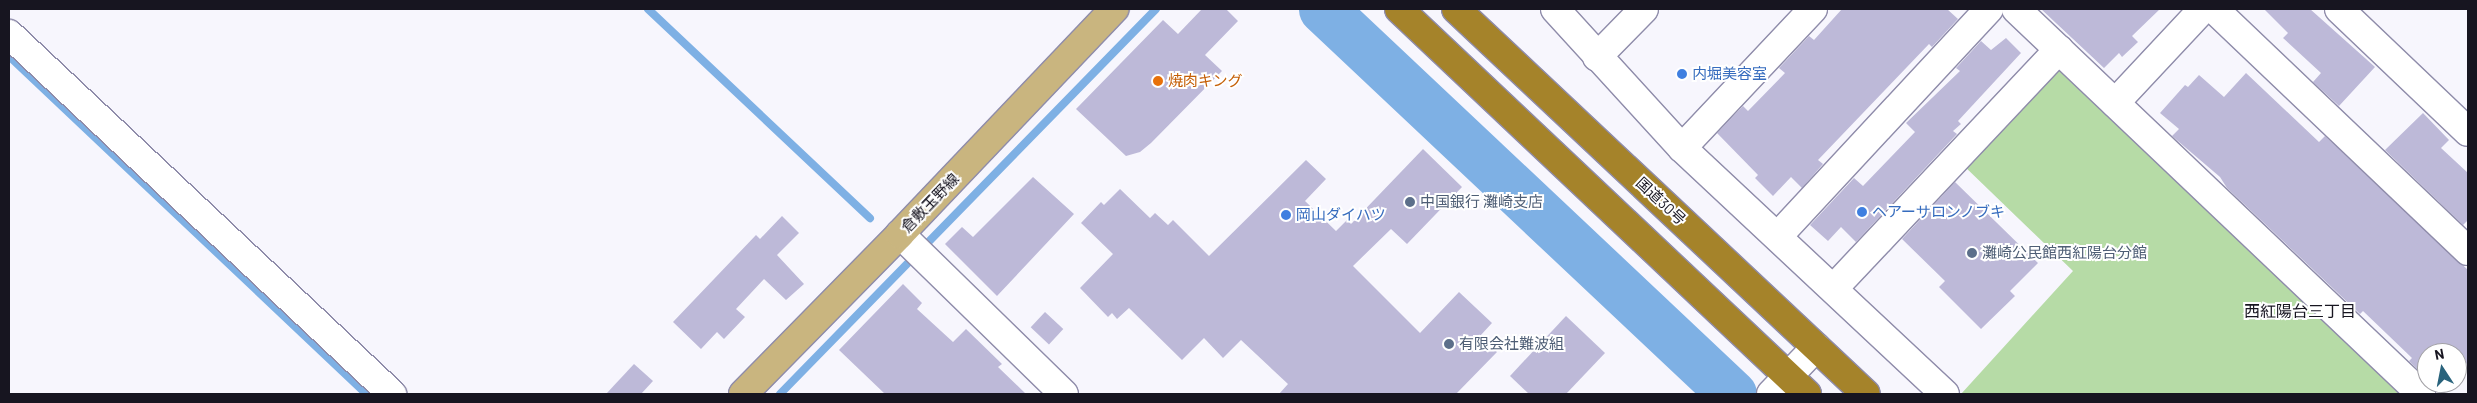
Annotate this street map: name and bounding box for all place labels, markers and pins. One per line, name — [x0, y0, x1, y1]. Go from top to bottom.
place label: 内堀美容室 — [1692, 65, 1767, 83]
marker: 内堀美容室 — [1676, 68, 1688, 80]
place label: 焼肉キング — [1168, 72, 1243, 90]
marker: 焼肉キング — [1152, 75, 1164, 87]
place label: 中国銀行 灘崎支店 — [1420, 193, 1543, 211]
marker: 中国銀行 灘崎支店 — [1404, 196, 1416, 208]
place label: ヘアーサロンノブキ — [1872, 203, 2006, 221]
place label: 岡山ダイハツ — [1296, 206, 1386, 224]
marker: ヘアーサロンノブキ — [1856, 206, 1868, 218]
marker: 岡山ダイハツ — [1280, 209, 1292, 221]
place label: 灘崎公民館西紅陽台分館 — [1982, 244, 2147, 262]
marker: 灘崎公民館西紅陽台分館 — [1966, 247, 1978, 259]
place label: 有限会社難波組 — [1459, 335, 1564, 353]
marker: 有限会社難波組 — [1443, 338, 1455, 350]

